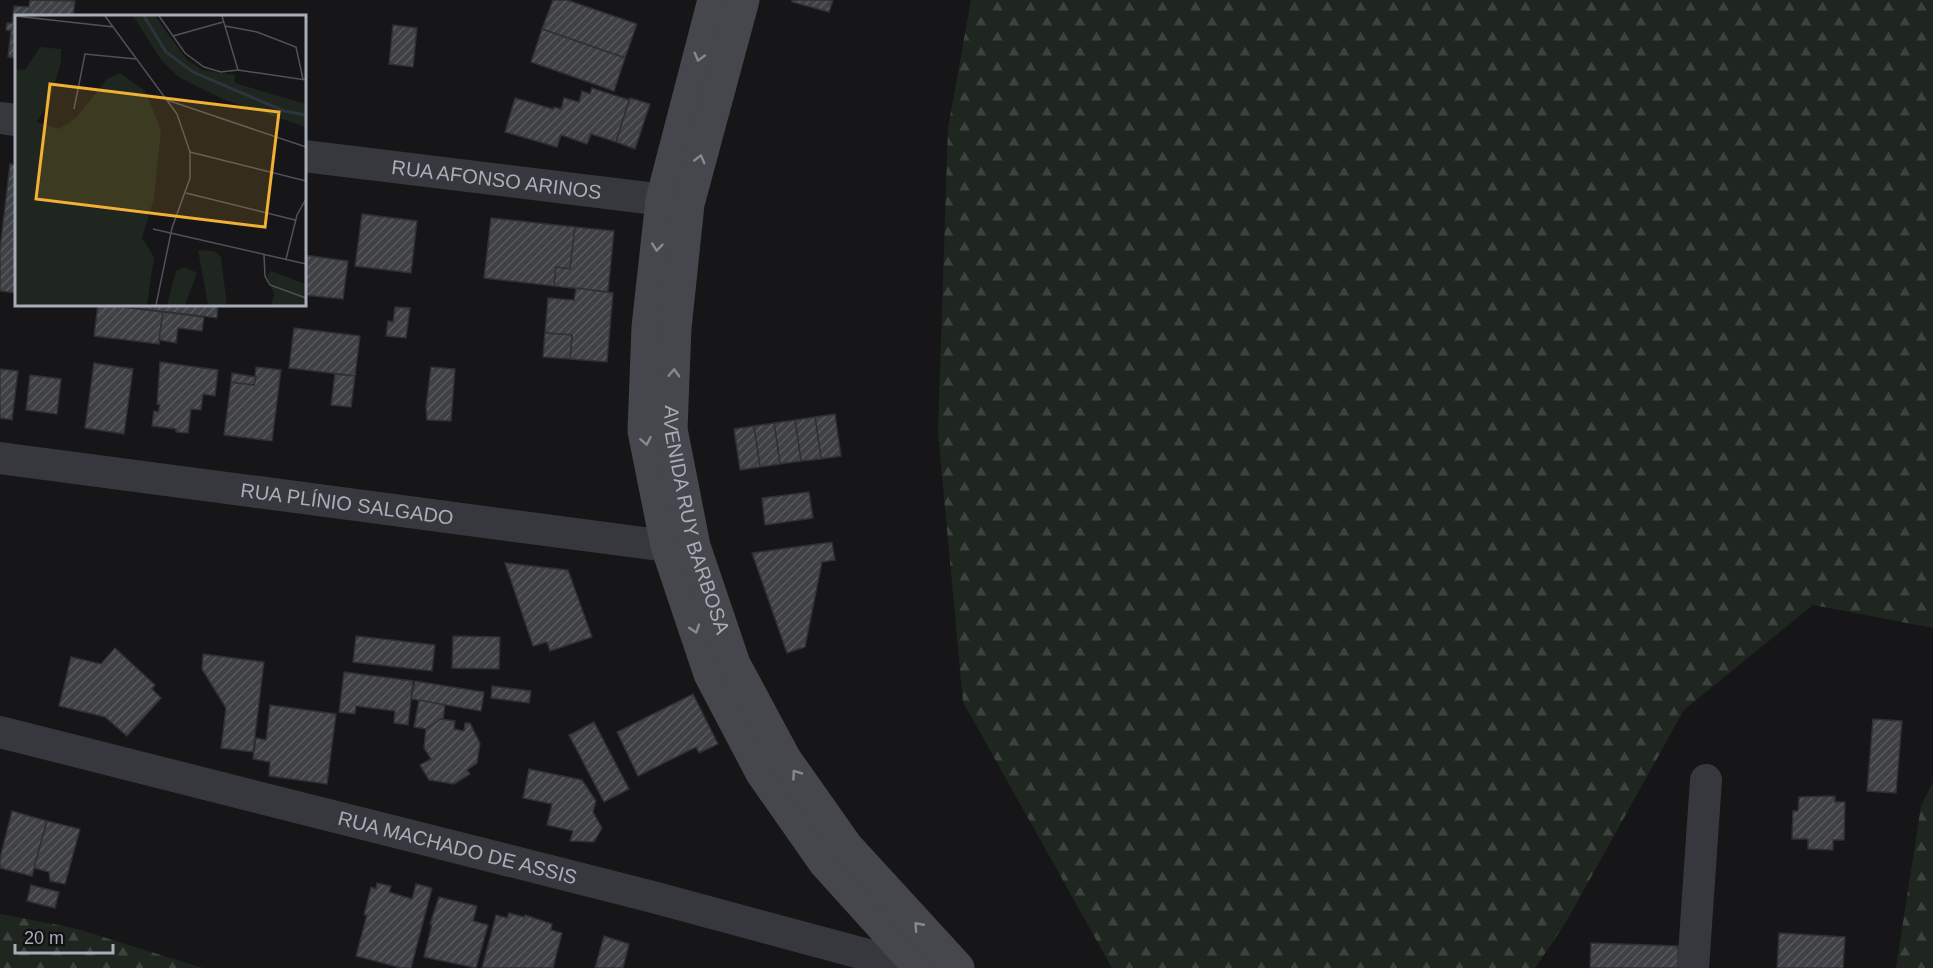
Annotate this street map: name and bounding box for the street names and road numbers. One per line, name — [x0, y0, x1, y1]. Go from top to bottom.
street label: RUA AFONSO ARINOS — [390, 156, 603, 203]
street label: AVENIDA RUY BARBOSA — [660, 405, 734, 637]
street label: RUA PLÍNIO SALGADO — [239, 479, 455, 529]
street label: RUA MACHADO DE ASSIS — [336, 807, 579, 888]

